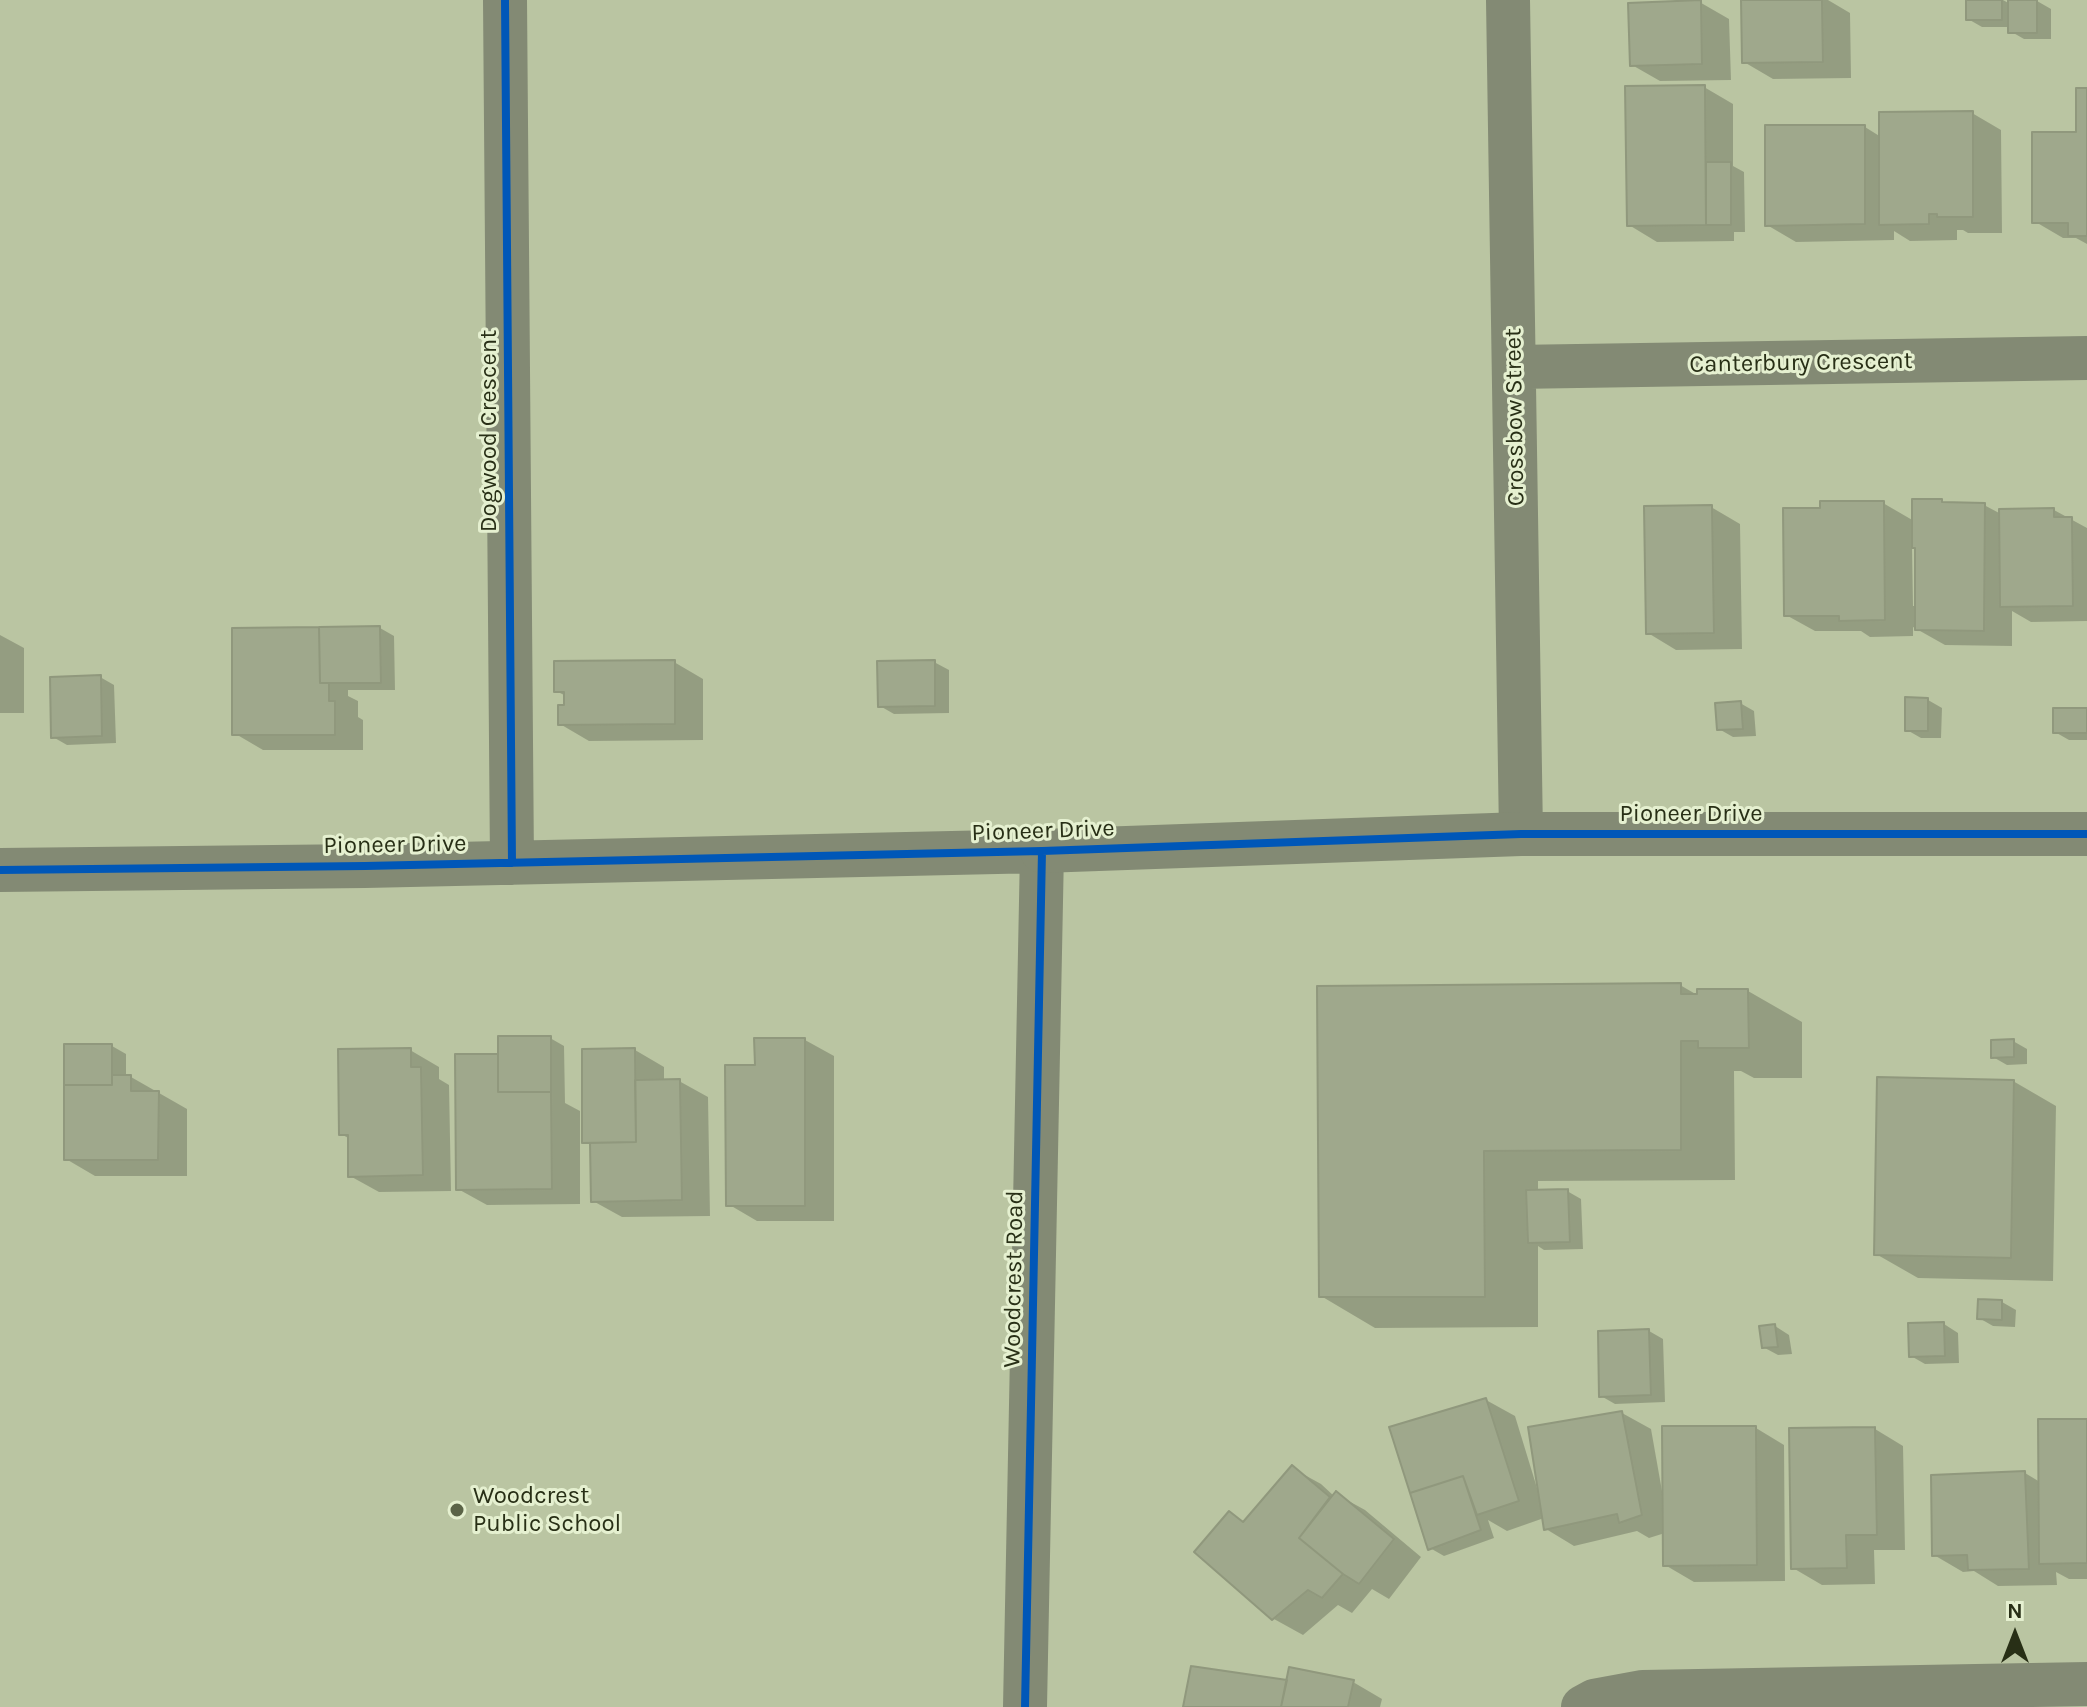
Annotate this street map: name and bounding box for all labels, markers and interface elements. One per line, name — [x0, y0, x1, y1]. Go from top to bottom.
street label: Crossbow Street — [1499, 328, 1531, 506]
street label: Dogwood Crescent — [475, 330, 503, 532]
street label: Canterbury Crescent — [1689, 347, 1913, 379]
street label: Pioneer Drive — [1619, 800, 1763, 828]
street label: Pioneer Drive — [971, 814, 1115, 848]
street label: Pioneer Drive — [323, 829, 467, 861]
street label: Woodcrest Road — [998, 1190, 1030, 1368]
place label: Woodcrest Public School — [473, 1482, 621, 1538]
marker: Woodcrest Public School — [448, 1501, 466, 1519]
north arrow — [1975, 1595, 2055, 1675]
text: N — [2007, 1598, 2023, 1624]

